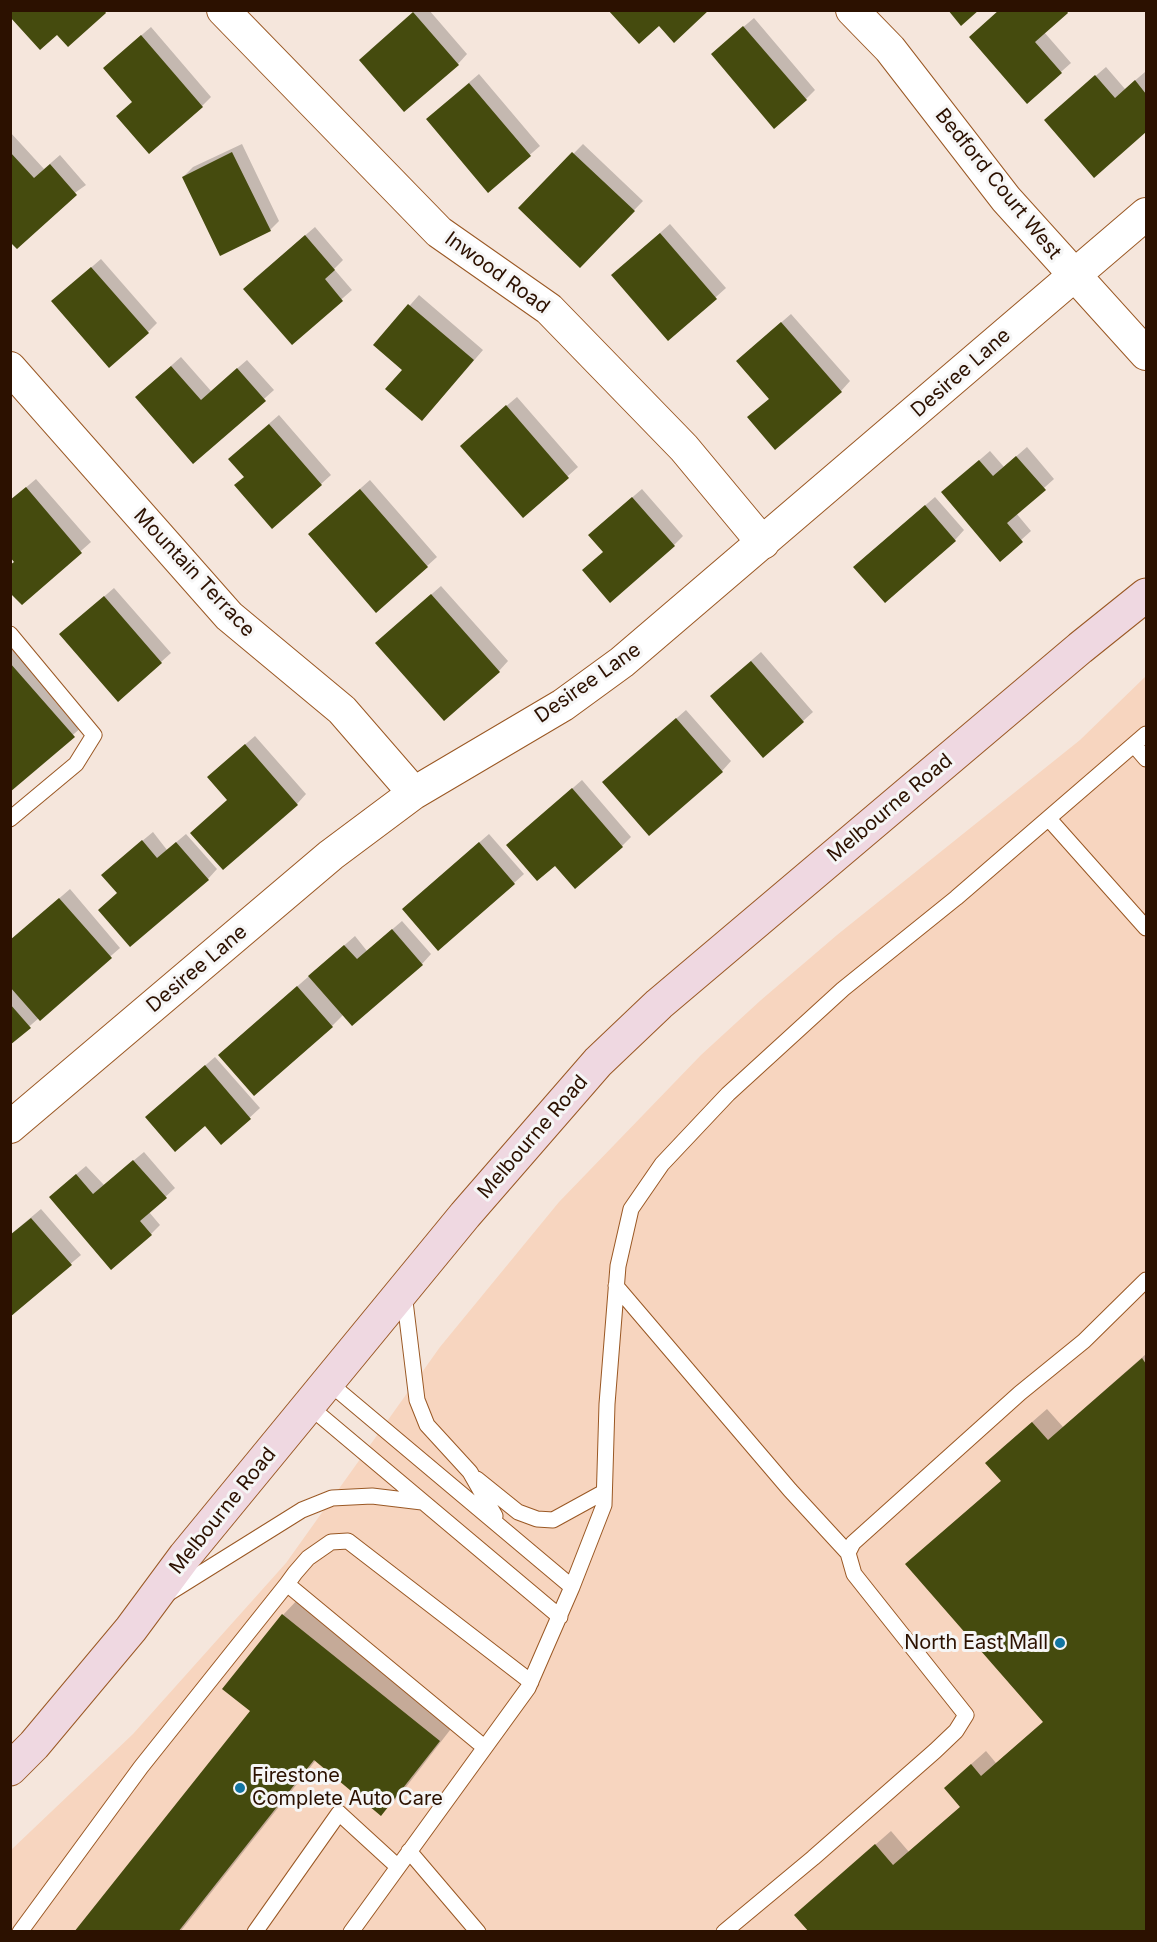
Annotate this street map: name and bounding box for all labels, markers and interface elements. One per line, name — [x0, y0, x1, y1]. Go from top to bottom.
street label: Bedford Court West — [930, 104, 1066, 264]
street label: Inwood Road — [440, 227, 554, 319]
street label: Desiree Lane — [906, 323, 1016, 423]
street label: Mountain Terrace — [128, 504, 260, 642]
street label: Desiree Lane — [530, 638, 646, 728]
street label: Melbourne Road — [823, 749, 957, 867]
street label: Desiree Lane — [142, 920, 252, 1018]
street label: Melbourne Road — [473, 1070, 593, 1204]
street label: Melbourne Road — [165, 1443, 281, 1579]
place label: North East Mall — [904, 1631, 1048, 1655]
marker: North East Mall — [1053, 1636, 1067, 1650]
place label: Firestone Complete Auto Care — [252, 1764, 443, 1811]
marker: Firestone Complete Auto Care — [233, 1781, 247, 1795]

